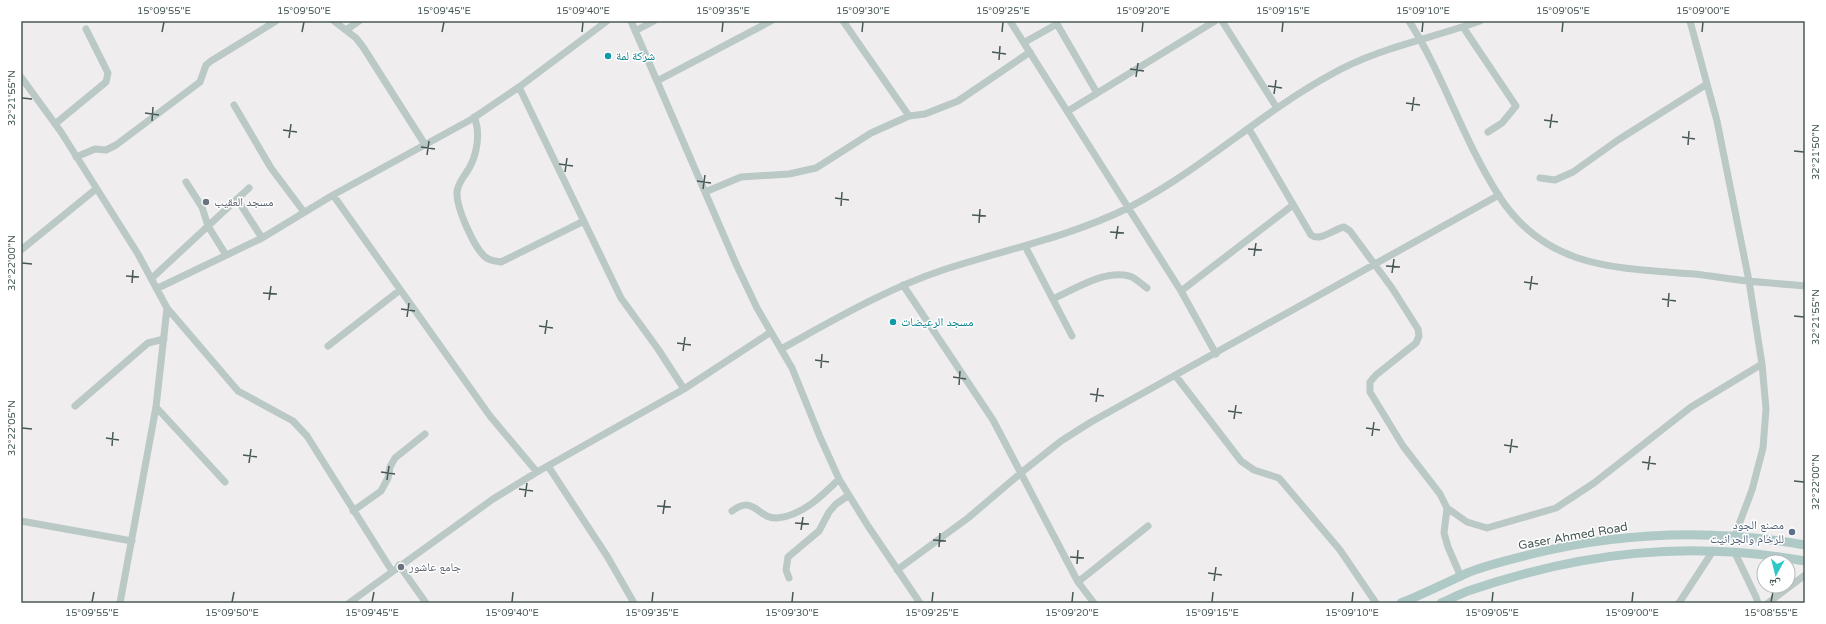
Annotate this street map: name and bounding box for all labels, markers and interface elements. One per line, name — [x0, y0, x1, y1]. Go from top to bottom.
text: 15°09'55"E — [137, 5, 191, 17]
text: 15°09'50"E — [277, 5, 331, 17]
text: 15°09'45"E — [417, 5, 471, 17]
text: 15°09'40"E — [556, 5, 610, 17]
text: 15°09'35"E — [696, 5, 750, 17]
text: 15°09'30"E — [836, 5, 890, 17]
text: 15°09'25"E — [976, 5, 1030, 17]
text: 15°09'20"E — [1116, 5, 1170, 17]
text: 15°09'15"E — [1256, 5, 1310, 17]
text: 15°09'10"E — [1396, 5, 1450, 17]
text: 15°09'05"E — [1536, 5, 1590, 17]
text: 15°09'00"E — [1676, 5, 1730, 17]
place label: شركة لمة — [616, 49, 655, 63]
marker: شركة لمة — [603, 51, 613, 61]
text: 32°21'55"N — [6, 70, 18, 126]
text: 32°21'50"N — [1810, 124, 1822, 180]
place label: مسجد العقيب — [214, 195, 273, 209]
marker: مسجد العقيب — [201, 197, 211, 207]
text: 32°22'00"N — [6, 235, 18, 291]
text: 32°21'55"N — [1810, 289, 1822, 345]
place label: مسجد الرعيضات — [901, 315, 974, 329]
marker: مسجد الرعيضات — [888, 317, 898, 327]
text: 32°22'05"N — [6, 400, 18, 456]
text: 32°22'00"N — [1810, 454, 1822, 510]
place label: مصنع الجود للرخام والجرانيت — [1710, 518, 1784, 547]
street label: Gaser Ahmed Road — [1517, 519, 1629, 553]
marker: مصنع الجود للرخام والجرانيت — [1787, 527, 1797, 537]
north arrow — [1756, 554, 1796, 594]
place label: جامع عاشور — [408, 560, 462, 574]
marker: جامع عاشور — [396, 562, 406, 572]
text: ش — [1768, 575, 1782, 591]
text: 15°09'55"E — [65, 607, 119, 619]
text: 15°09'50"E — [205, 607, 259, 619]
text: 15°09'45"E — [345, 607, 399, 619]
text: 15°09'40"E — [485, 607, 539, 619]
text: 15°09'35"E — [625, 607, 679, 619]
text: 15°09'30"E — [765, 607, 819, 619]
text: 15°09'25"E — [905, 607, 959, 619]
text: 15°09'20"E — [1045, 607, 1099, 619]
text: 15°09'15"E — [1185, 607, 1239, 619]
text: 15°09'10"E — [1325, 607, 1379, 619]
text: 15°09'05"E — [1465, 607, 1519, 619]
text: 15°09'00"E — [1605, 607, 1659, 619]
text: 15°08'55"E — [1744, 607, 1798, 619]

